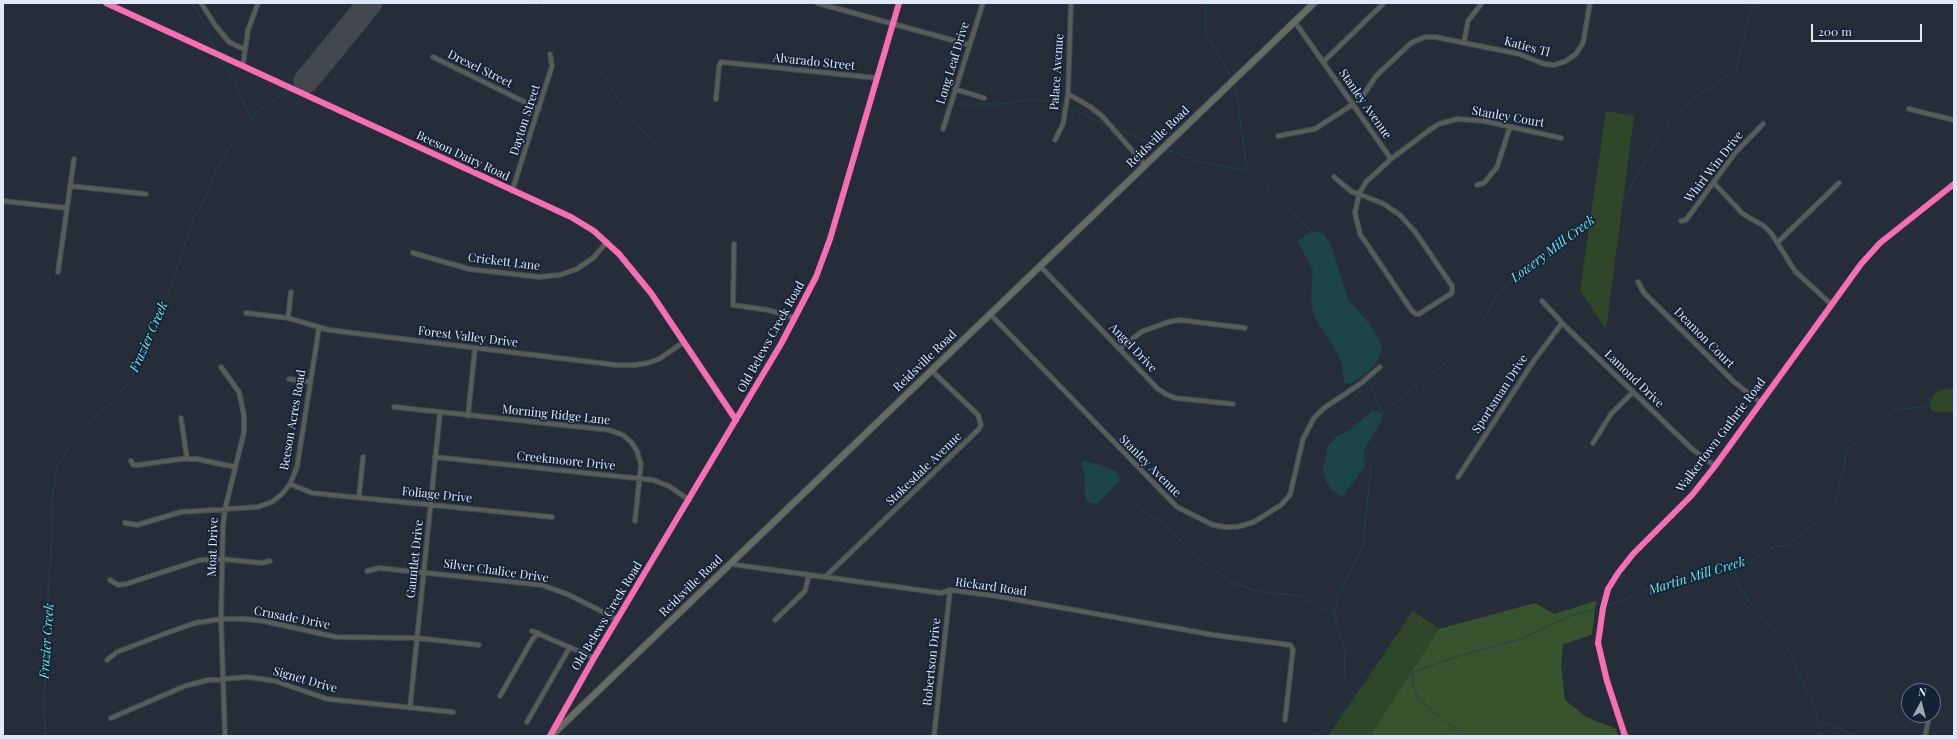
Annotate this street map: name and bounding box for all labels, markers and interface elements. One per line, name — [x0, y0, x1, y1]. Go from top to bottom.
scale bar — [1813, 16, 1924, 42]
street label: Long Leaf Drive — [934, 20, 972, 106]
text: 200 m — [1818, 23, 1852, 39]
street label: Palace Avenue — [1047, 33, 1067, 111]
street label: Katies Tl — [1503, 34, 1551, 60]
street label: Drexel Street — [445, 47, 515, 91]
street label: Alvarado Street — [772, 51, 856, 73]
street label: Stanley Avenue — [1336, 66, 1394, 142]
street label: Dayton Street — [507, 83, 543, 157]
street label: Reidsville Road — [1123, 103, 1193, 171]
street label: Stanley Court — [1471, 104, 1545, 130]
street label: Beeson Dairy Road — [414, 128, 512, 184]
street label: Whirl Win Drive — [1682, 128, 1746, 206]
water label: Lowery Mill Creek — [1508, 212, 1598, 286]
street label: Crickett Lane — [467, 250, 541, 274]
street label: Old Belews Creek Road — [734, 279, 808, 395]
water label: Frazier Creek — [127, 299, 171, 375]
street label: Deamon Court — [1671, 305, 1737, 371]
street label: Angel Drive — [1106, 320, 1160, 376]
street label: Forest Valley Drive — [417, 324, 519, 350]
street label: Reidsville Road — [890, 327, 960, 395]
street label: Lamond Drive — [1601, 347, 1667, 411]
street label: Sportsman Drive — [1469, 352, 1531, 436]
street label: Beeson Acres Road — [277, 369, 309, 471]
street label: Walkertown Guthrie Road — [1673, 375, 1769, 495]
street label: Morning Ridge Lane — [501, 402, 611, 428]
street label: Stokesdale Avenue — [883, 429, 965, 509]
street label: Stanley Avenue — [1116, 432, 1184, 500]
street label: Creekmoore Drive — [516, 449, 616, 473]
street label: Foliage Drive — [401, 484, 473, 506]
street label: Moat Drive — [205, 517, 221, 577]
street label: Gauntlet Drive — [404, 519, 426, 599]
street label: Reidsville Road — [656, 552, 726, 620]
water label: Martin Mill Creek — [1647, 554, 1747, 598]
street label: Silver Chalice Drive — [442, 556, 550, 586]
street label: Old Belews Creek Road — [569, 559, 645, 673]
street label: Rickard Road — [954, 575, 1028, 599]
water label: Frazier Creek — [37, 603, 57, 679]
street label: Crusade Drive — [253, 604, 331, 632]
street label: Robertson Drive — [920, 617, 944, 707]
street label: Signet Drive — [271, 664, 339, 696]
north arrow — [1901, 683, 1941, 723]
text: N — [1918, 684, 1927, 700]

